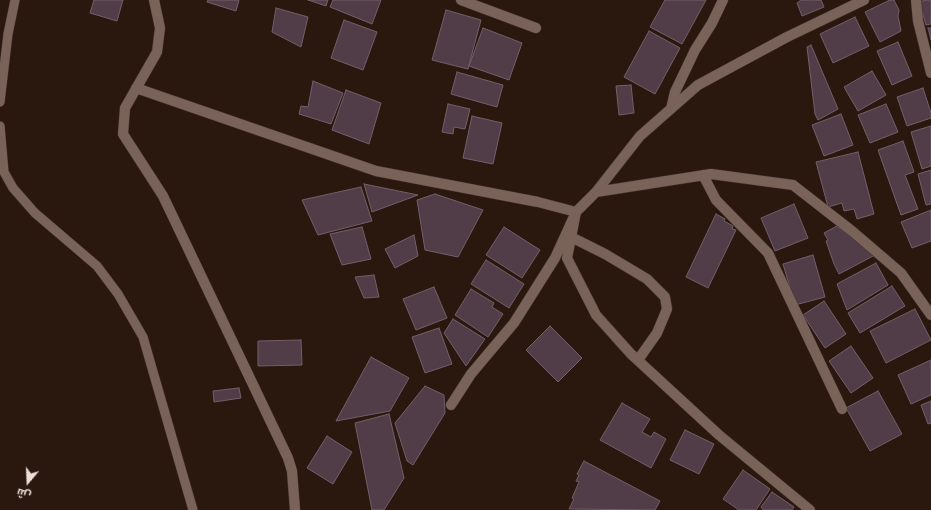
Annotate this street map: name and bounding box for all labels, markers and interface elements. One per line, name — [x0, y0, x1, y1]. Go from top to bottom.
north arrow — [8, 462, 48, 502]
text: ش — [15, 484, 33, 503]

